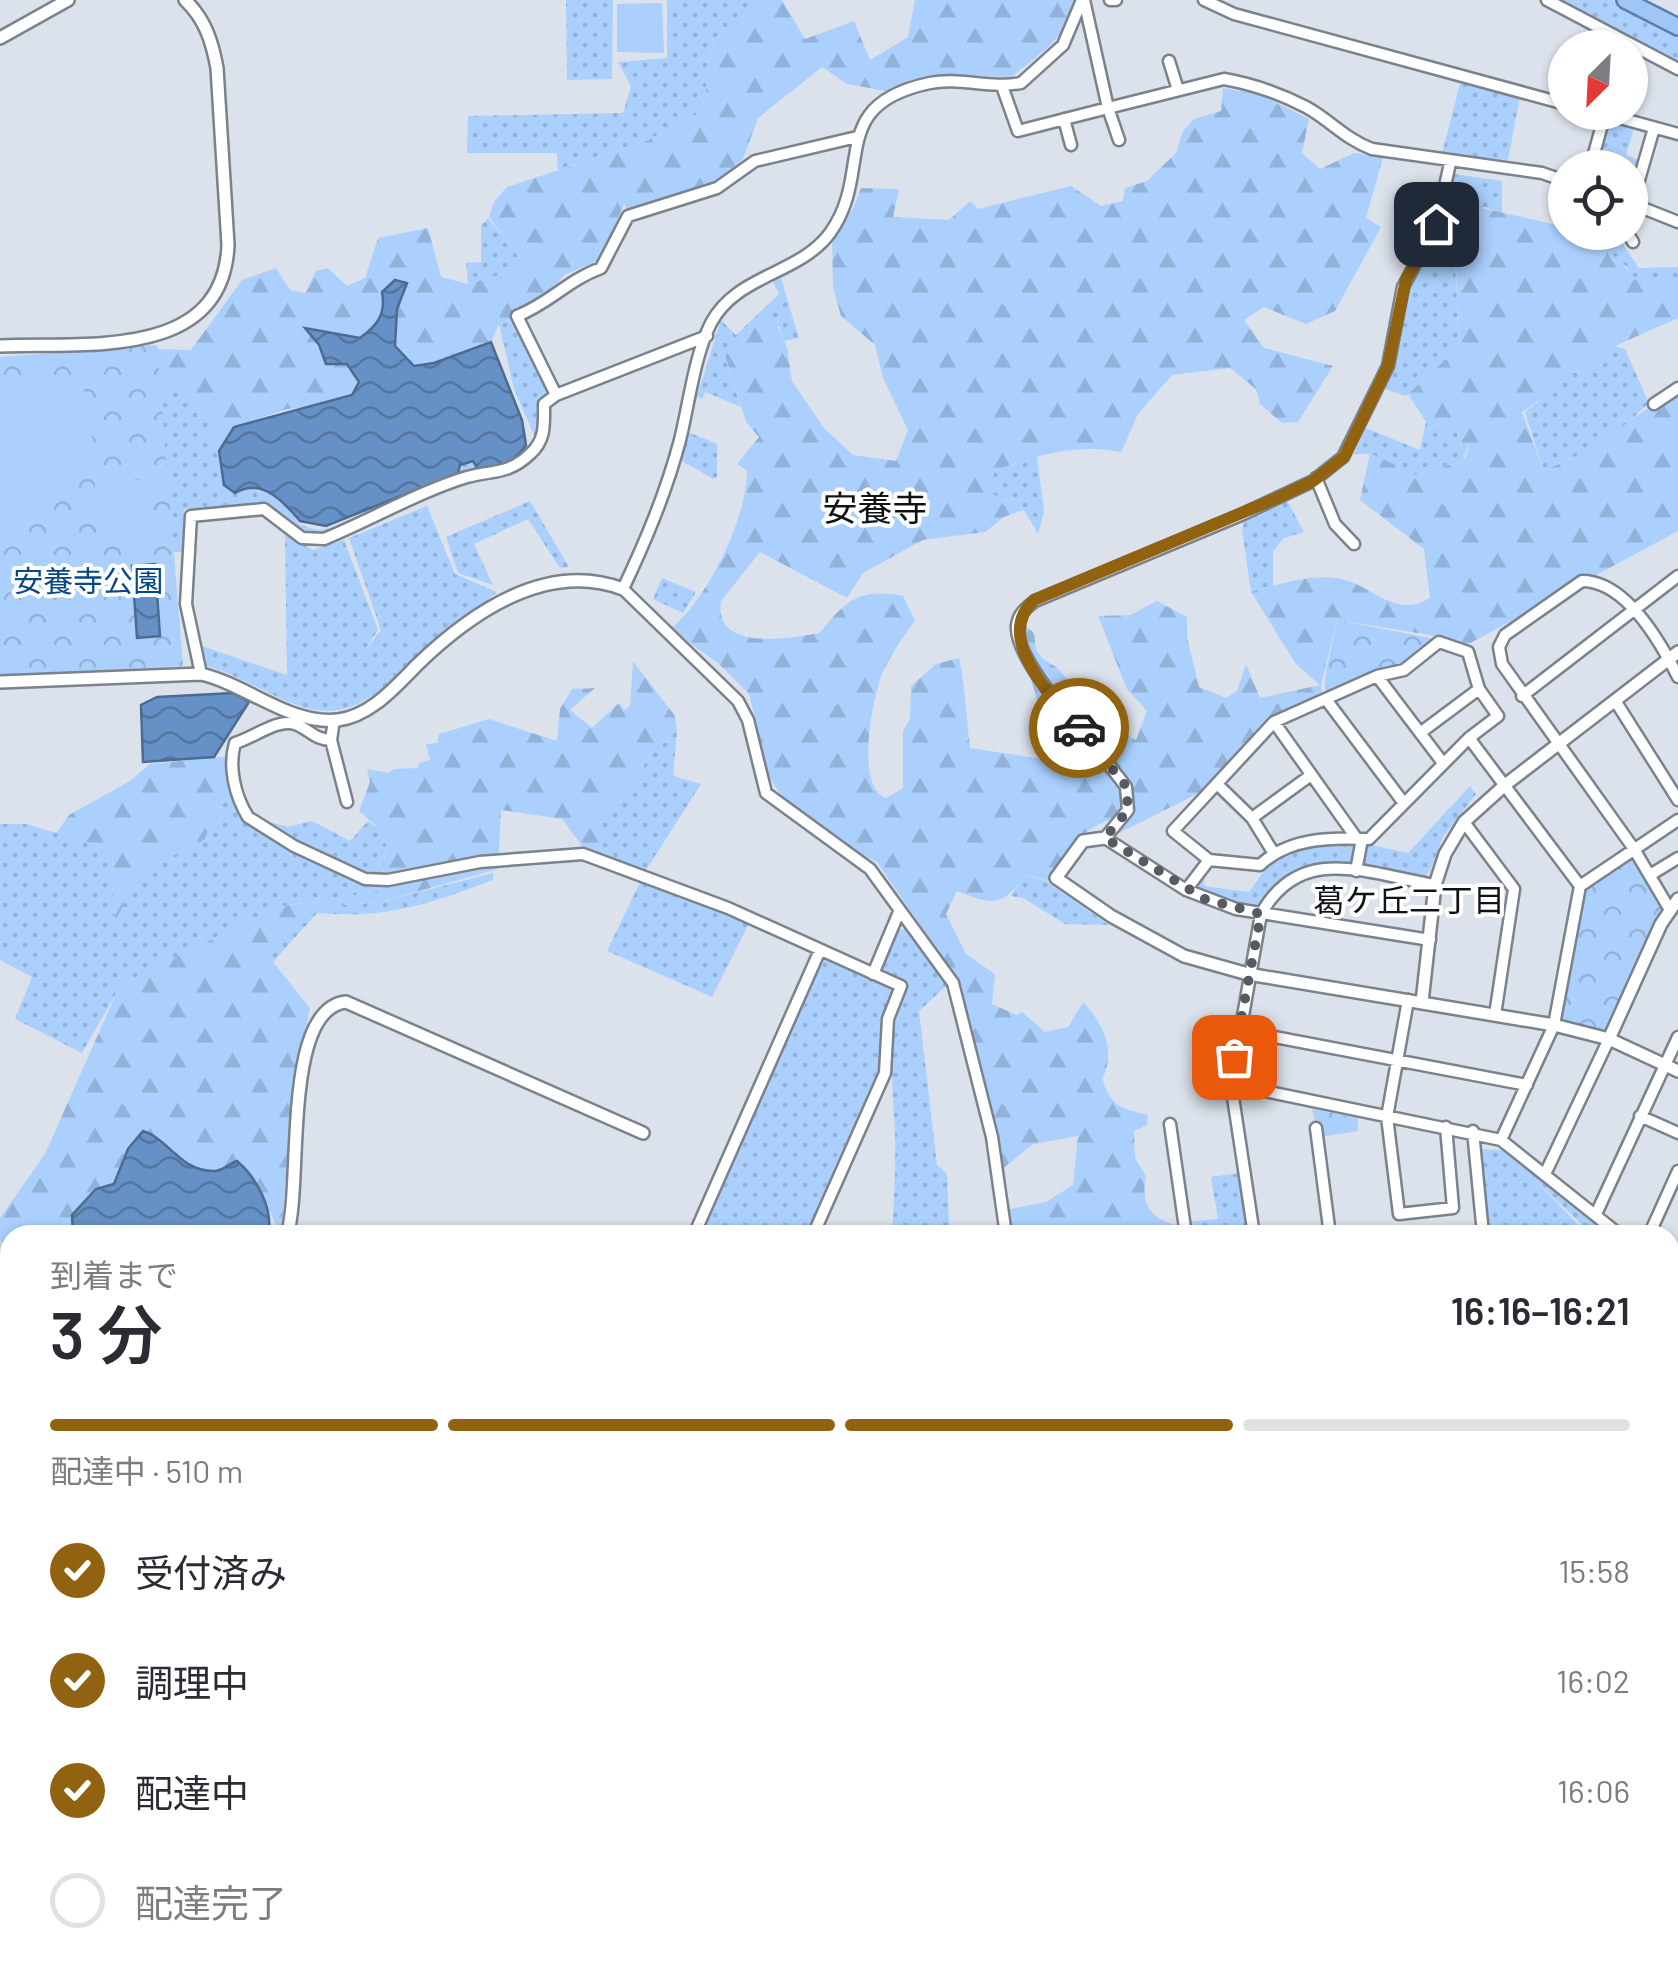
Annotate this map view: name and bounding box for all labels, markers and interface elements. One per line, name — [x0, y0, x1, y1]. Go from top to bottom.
north arrow — [1548, 30, 1648, 130]
map controls — [1548, 30, 1648, 250]
button: locate — [1548, 150, 1648, 250]
pin — [1394, 182, 1479, 267]
icon: home — [1409, 197, 1464, 252]
district label: 安養寺 — [822, 486, 928, 528]
park label: 安養寺公園 — [13, 562, 163, 598]
courier — [1029, 678, 1129, 778]
icon: car — [1052, 701, 1107, 756]
district label: 葛ケ丘二丁目 — [1313, 880, 1505, 918]
pin — [1192, 1015, 1277, 1100]
icon: bag — [1207, 1030, 1262, 1085]
text: 到着まで — [50, 1255, 178, 1293]
text: 16:16–16:21 — [1451, 1287, 1630, 1333]
text: 3 分 — [50, 1294, 163, 1372]
text: 配達中 · 510 m — [50, 1451, 243, 1489]
icon: check — [50, 1543, 105, 1598]
text: 受付済み — [135, 1549, 287, 1595]
text: 15:58 — [1558, 1551, 1630, 1589]
icon: check — [50, 1653, 105, 1708]
text: 調理中 — [135, 1659, 249, 1705]
text: 16:02 — [1556, 1661, 1630, 1699]
icon: check — [50, 1763, 105, 1818]
text: 配達中 — [135, 1769, 249, 1815]
text: 16:06 — [1557, 1771, 1630, 1809]
text: 配達完了 — [135, 1879, 287, 1925]

